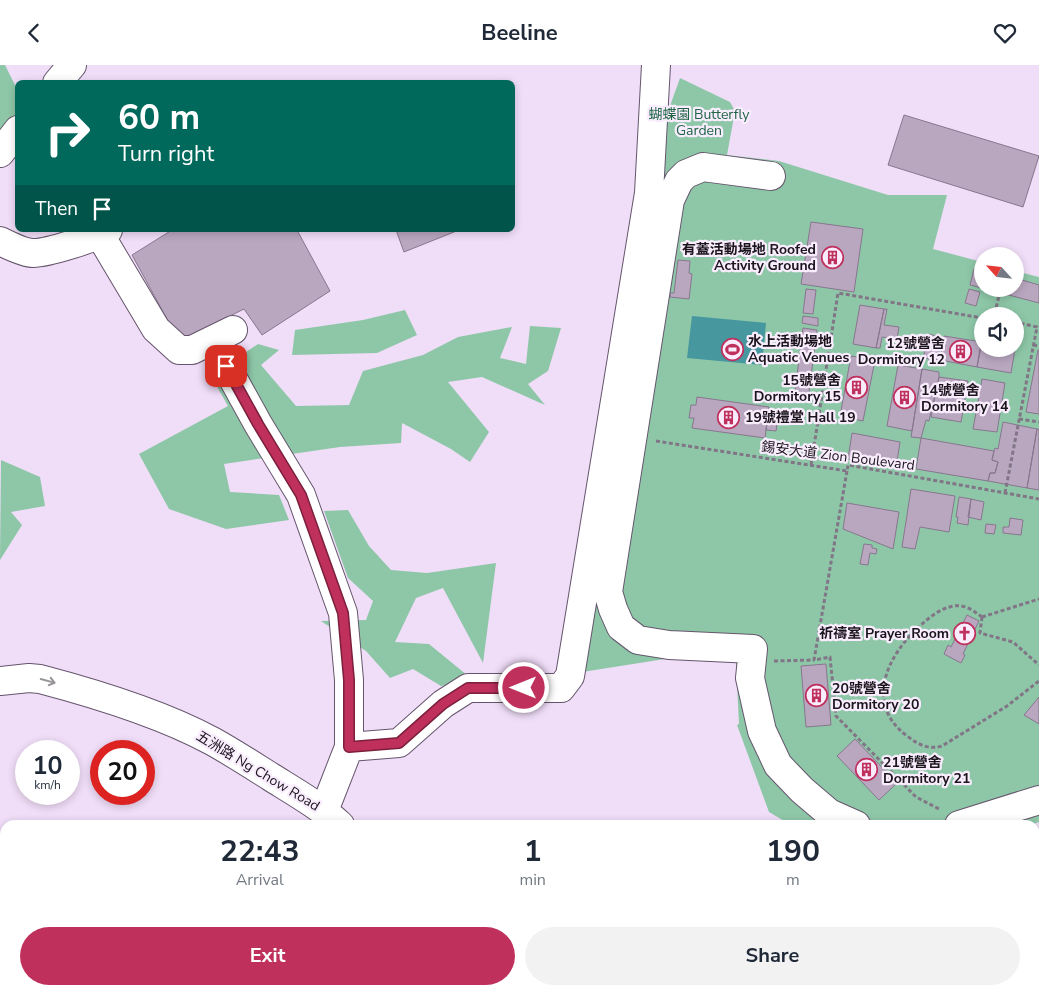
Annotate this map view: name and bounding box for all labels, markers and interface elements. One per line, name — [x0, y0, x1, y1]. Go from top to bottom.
text: Beeline — [481, 18, 558, 48]
icon: back — [20, 19, 48, 47]
icon: heart — [991, 19, 1019, 47]
text: 60 m — [118, 94, 200, 141]
icon: right — [35, 100, 100, 165]
park label: 蝴蝶園 Butterfly Garden — [648, 105, 750, 140]
text: Turn right — [118, 139, 214, 169]
icon: arrive — [88, 195, 116, 223]
text: Then — [35, 196, 78, 222]
place label: 有蓋活動場地 Roofed Activity Ground — [682, 240, 816, 275]
building icon: 有蓋活動場地 Roofed Activity Ground — [820, 245, 844, 269]
north arrow — [974, 247, 1024, 297]
map controls — [974, 247, 1024, 357]
button: sound — [974, 307, 1024, 357]
place label: 水上活動場地 Aquatic Venues — [748, 332, 849, 367]
place label: 12號營舍 Dormitory 12 — [858, 334, 945, 369]
sports icon: 水上活動場地 Aquatic Venues — [720, 337, 744, 361]
building icon: 12號營舍 Dormitory 12 — [949, 339, 973, 363]
pin — [205, 345, 247, 387]
icon: arrive — [212, 352, 240, 380]
place label: 15號營舍 Dormitory 15 — [754, 371, 841, 406]
building icon: 15號營舍 Dormitory 15 — [845, 376, 869, 400]
place label: 14號營舍 Dormitory 14 — [921, 381, 1009, 416]
building icon: 14號營舍 Dormitory 14 — [893, 386, 917, 410]
building icon: 19號禮堂 Hall 19 — [717, 405, 741, 429]
place label: 19號禮堂 Hall 19 — [745, 408, 856, 427]
street label: 錫安大道 Zion Boulevard — [760, 437, 916, 475]
church icon: 祈禱室 Prayer Room — [953, 621, 977, 645]
place label: 祈禱室 Prayer Room — [819, 624, 949, 643]
position arrow — [497, 661, 549, 713]
one-way arrow — [40, 677, 56, 687]
place label: 20號營舍 Dormitory 20 — [832, 679, 919, 714]
building icon: 20號營舍 Dormitory 20 — [804, 684, 828, 708]
street label: 五洲路 Ng Chow Road — [193, 727, 323, 815]
speed limit sign: 20 — [90, 740, 155, 805]
text: 10 — [32, 749, 63, 783]
place label: 21號營舍 Dormitory 21 — [883, 753, 970, 788]
building icon: 21號營舍 Dormitory 21 — [855, 758, 879, 782]
text: km/h — [34, 777, 61, 793]
text: 22:43 — [220, 831, 299, 872]
text: 1 — [524, 831, 542, 872]
text: 190 — [766, 831, 820, 872]
text: Arrival — [236, 869, 284, 891]
text: min — [519, 869, 546, 891]
text: m — [786, 869, 800, 891]
button: Exit — [20, 927, 515, 985]
button: Share — [525, 927, 1020, 985]

